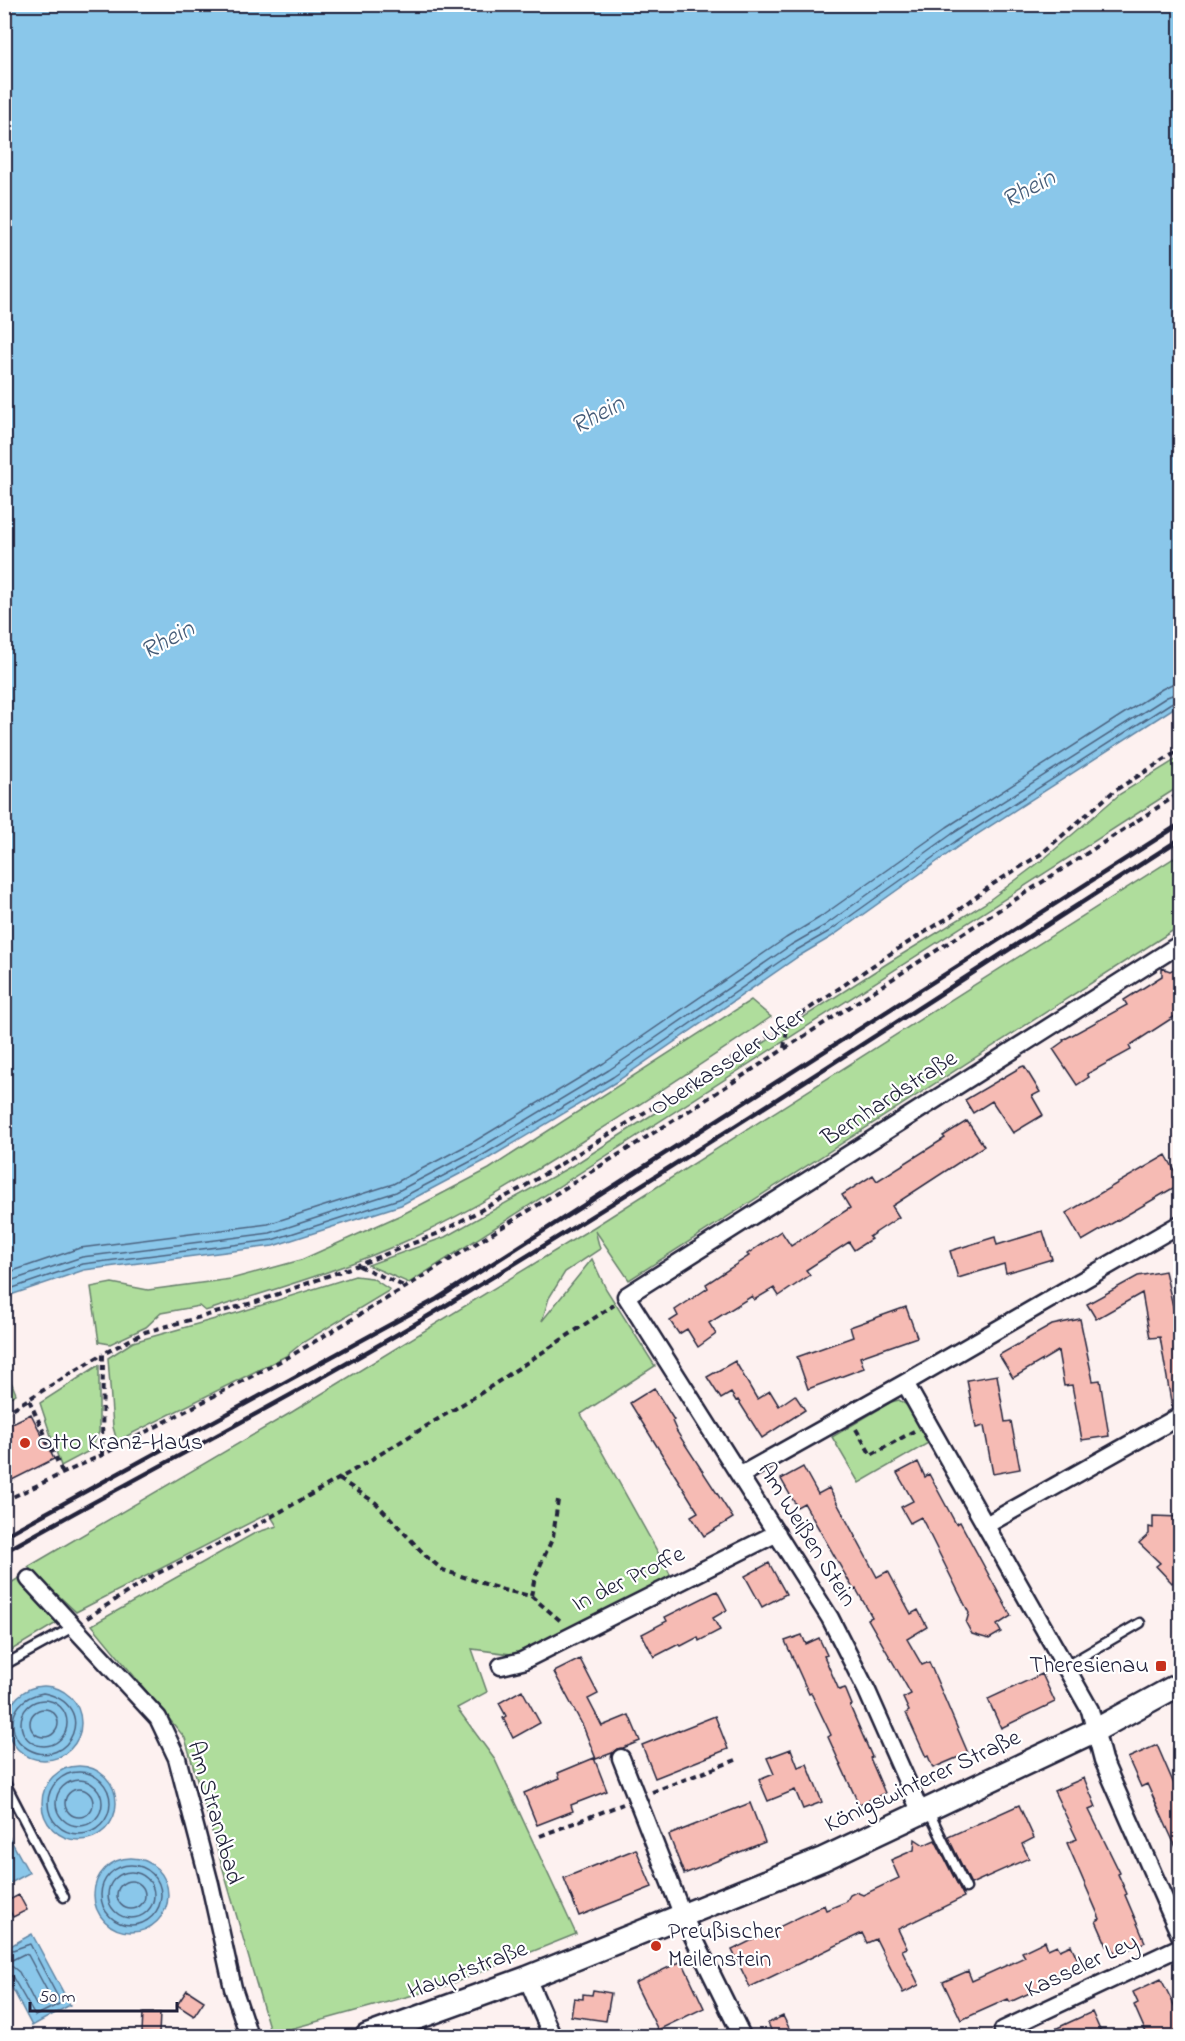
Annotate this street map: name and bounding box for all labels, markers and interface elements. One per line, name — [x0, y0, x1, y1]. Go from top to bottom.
water label: Rhein — [995, 160, 1064, 220]
water label: Rhein — [564, 386, 633, 446]
water label: Rhein — [134, 611, 203, 671]
street label: Oberkasseler Ufer — [644, 1000, 813, 1126]
street label: Bernhardstraße — [814, 1042, 965, 1157]
place label: Otto Kranz-Haus — [37, 1426, 203, 1461]
marker: Otto Kranz-Haus — [18, 1436, 32, 1450]
street label: Am Weißen Stein — [748, 1456, 864, 1614]
street label: In der Proffe — [567, 1538, 691, 1622]
place label: Theresienau — [1029, 1649, 1149, 1684]
marker: Theresienau — [1154, 1659, 1168, 1673]
street label: Königswinterer Straße — [819, 1721, 1027, 1843]
street label: Am Strandbad — [177, 1737, 251, 1889]
place label: Preußischer Meilenstein — [668, 1915, 782, 1978]
street label: Kasseler Ley — [1020, 1926, 1145, 2009]
street label: Hauptstraße — [403, 1932, 533, 2010]
marker: Preußischer Meilenstein — [649, 1939, 663, 1953]
scale bar — [30, 1975, 177, 2013]
text: 50 m — [39, 1985, 76, 2011]

